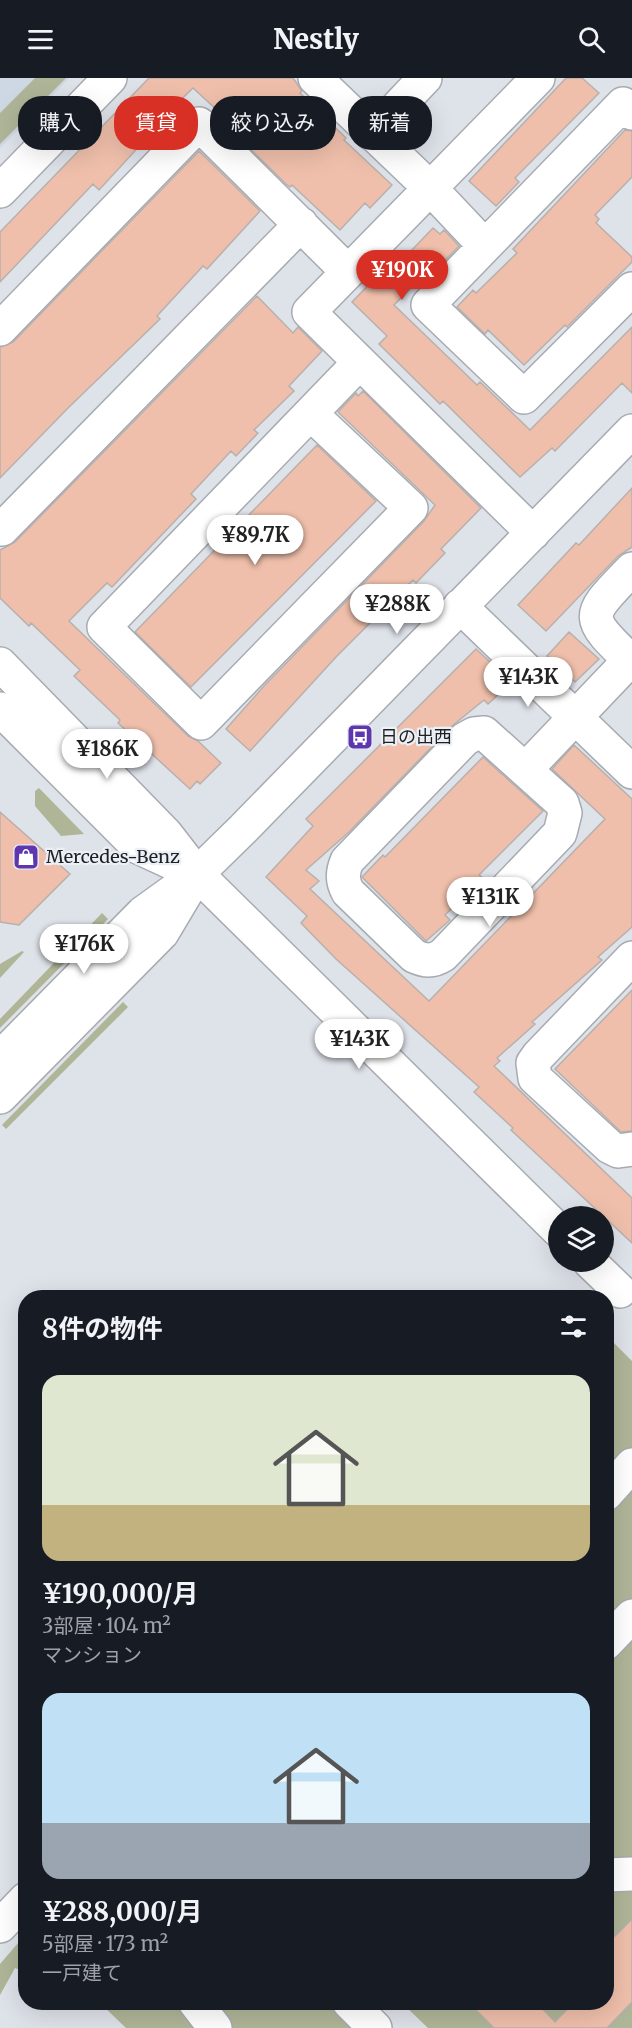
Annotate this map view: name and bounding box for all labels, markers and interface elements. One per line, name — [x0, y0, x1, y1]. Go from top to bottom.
text: Nestly — [273, 22, 359, 56]
icon: menu — [24, 23, 57, 56]
icon: search — [575, 23, 608, 56]
chip: 購入 — [18, 96, 102, 150]
chip: 賃貸 — [114, 96, 198, 150]
chip: 絞り込み — [210, 96, 336, 150]
chip: 新着 — [348, 96, 432, 150]
pin: ¥190K — [360, 250, 444, 301]
text: ¥190K — [370, 257, 434, 282]
pin: ¥89.7K — [206, 515, 304, 566]
text: ¥89.7K — [220, 522, 290, 547]
pin: ¥288K — [355, 584, 439, 635]
text: ¥288K — [364, 591, 430, 616]
pin: ¥143K — [486, 657, 570, 708]
text: ¥143K — [498, 664, 558, 689]
bus stop icon: 日の出西 — [345, 722, 375, 752]
place label: 日の出西 — [380, 725, 452, 748]
pin: ¥186K — [65, 729, 149, 780]
text: ¥186K — [75, 736, 139, 761]
shop icon: Mercedes-Benz — [11, 842, 41, 872]
place label: Mercedes-Benz — [46, 845, 180, 868]
pin: ¥131K — [448, 877, 532, 928]
text: ¥131K — [461, 884, 519, 909]
pin: ¥176K — [42, 924, 126, 975]
text: ¥176K — [54, 931, 114, 956]
pin: ¥143K — [317, 1019, 401, 1070]
text: ¥143K — [329, 1026, 389, 1051]
map controls — [548, 1206, 614, 1272]
button: layers — [548, 1206, 614, 1272]
icon: filters — [557, 1310, 590, 1343]
text: 8件の物件 — [42, 1312, 162, 1345]
icon: home — [262, 1414, 370, 1522]
text: ¥190,000/月 — [42, 1577, 198, 1610]
text: 3部屋 · 104 m² — [42, 1613, 171, 1638]
text: マンション — [42, 1642, 142, 1667]
icon: home — [262, 1732, 370, 1840]
text: ¥288,000/月 — [42, 1895, 202, 1928]
text: 5部屋 · 173 m² — [42, 1931, 168, 1956]
text: 一戸建て — [42, 1960, 122, 1985]

